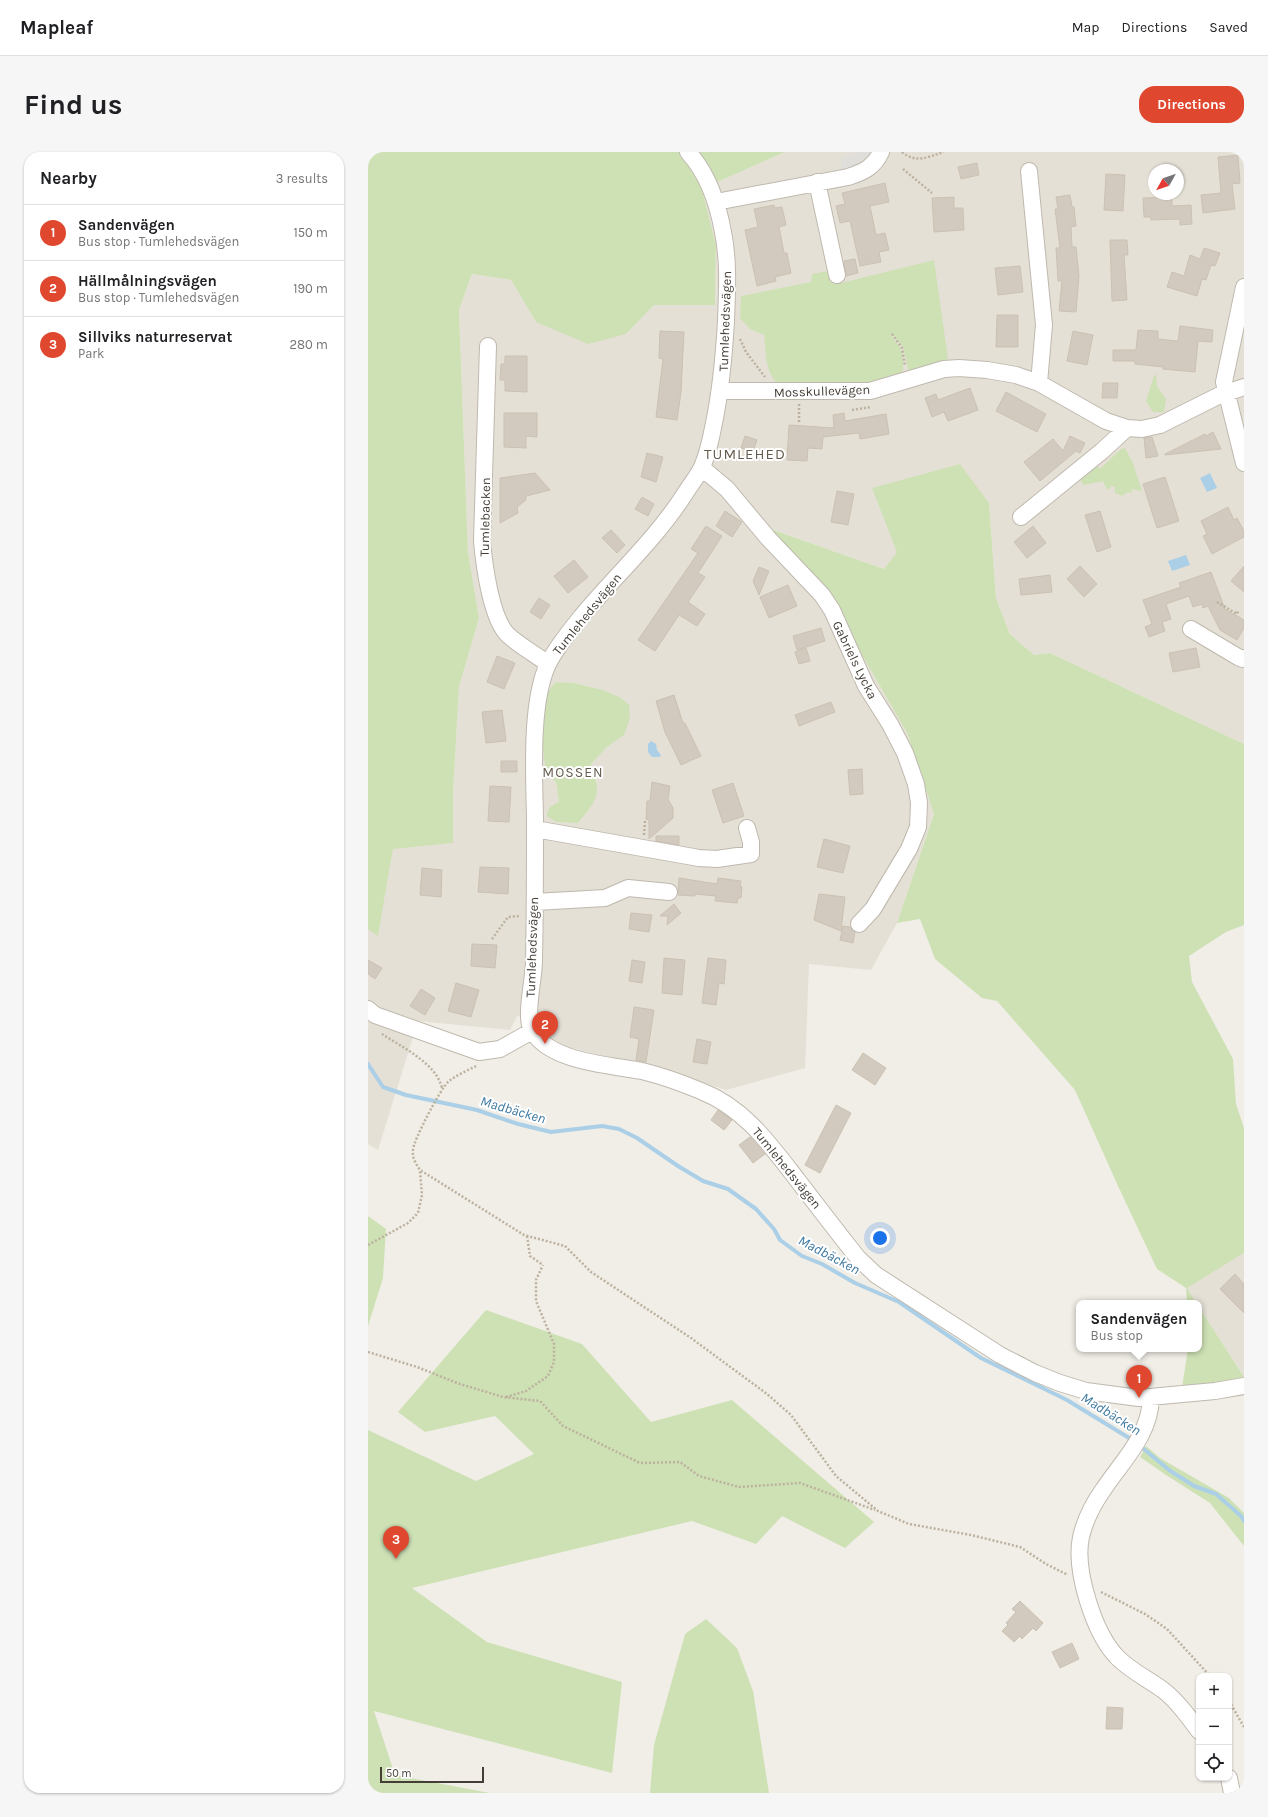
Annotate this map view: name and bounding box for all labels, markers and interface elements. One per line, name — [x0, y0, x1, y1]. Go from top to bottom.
text: Mapleaf — [20, 17, 93, 39]
text: Map — [1072, 19, 1100, 36]
text: Directions — [1122, 19, 1187, 36]
text: Saved — [1209, 19, 1248, 36]
button: Directions — [1139, 86, 1244, 123]
text: Find us — [24, 88, 123, 121]
north arrow — [1148, 164, 1184, 200]
text: Nearby — [40, 168, 97, 188]
text: 3 results — [276, 171, 328, 186]
text: Sandenvägen — [78, 216, 175, 234]
text: 1 — [51, 225, 55, 240]
text: 150 m — [293, 225, 328, 240]
text: Bus stop · Tumlehedsvägen — [78, 234, 239, 249]
street label: Tumlehedsvägen — [716, 270, 734, 372]
text: Hällmålningsvägen — [78, 272, 217, 290]
text: 2 — [49, 281, 57, 296]
text: 190 m — [293, 281, 328, 296]
text: Bus stop · Tumlehedsvägen — [78, 290, 239, 305]
text: Sillviks naturreservat — [78, 328, 232, 346]
text: 3 — [49, 337, 57, 352]
text: 280 m — [290, 337, 328, 352]
text: Park — [78, 346, 104, 361]
street label: Mosskullevägen — [774, 382, 870, 400]
district label: TUMLEHED — [704, 445, 786, 463]
street label: Tumlebacken — [477, 477, 493, 557]
street label: Tumlehedsvägen — [550, 570, 624, 658]
street label: Gabriels Lycka — [830, 619, 880, 701]
district label: MOSSEN — [542, 764, 604, 781]
street label: Tumlehedsvägen — [523, 896, 541, 998]
pin: 2 — [532, 1011, 558, 1044]
water label: Madbäcken — [478, 1093, 548, 1127]
street label: Tumlehedsvägen — [750, 1124, 824, 1212]
your location — [870, 1228, 890, 1248]
water label: Madbäcken — [795, 1232, 863, 1278]
popup — [1076, 1300, 1202, 1352]
text: Sandenvägen — [1091, 1310, 1187, 1328]
text: Bus stop — [1091, 1328, 1143, 1343]
pin: 1 — [1126, 1365, 1152, 1398]
water label: Madbäcken — [1078, 1389, 1144, 1439]
pin: 3 — [383, 1526, 409, 1559]
map controls — [1196, 1673, 1232, 1781]
button: + — [1196, 1673, 1232, 1709]
button: − — [1196, 1709, 1232, 1745]
button: locate — [1196, 1745, 1232, 1781]
scale bar — [380, 1765, 484, 1784]
text: 50 m — [386, 1767, 412, 1780]

